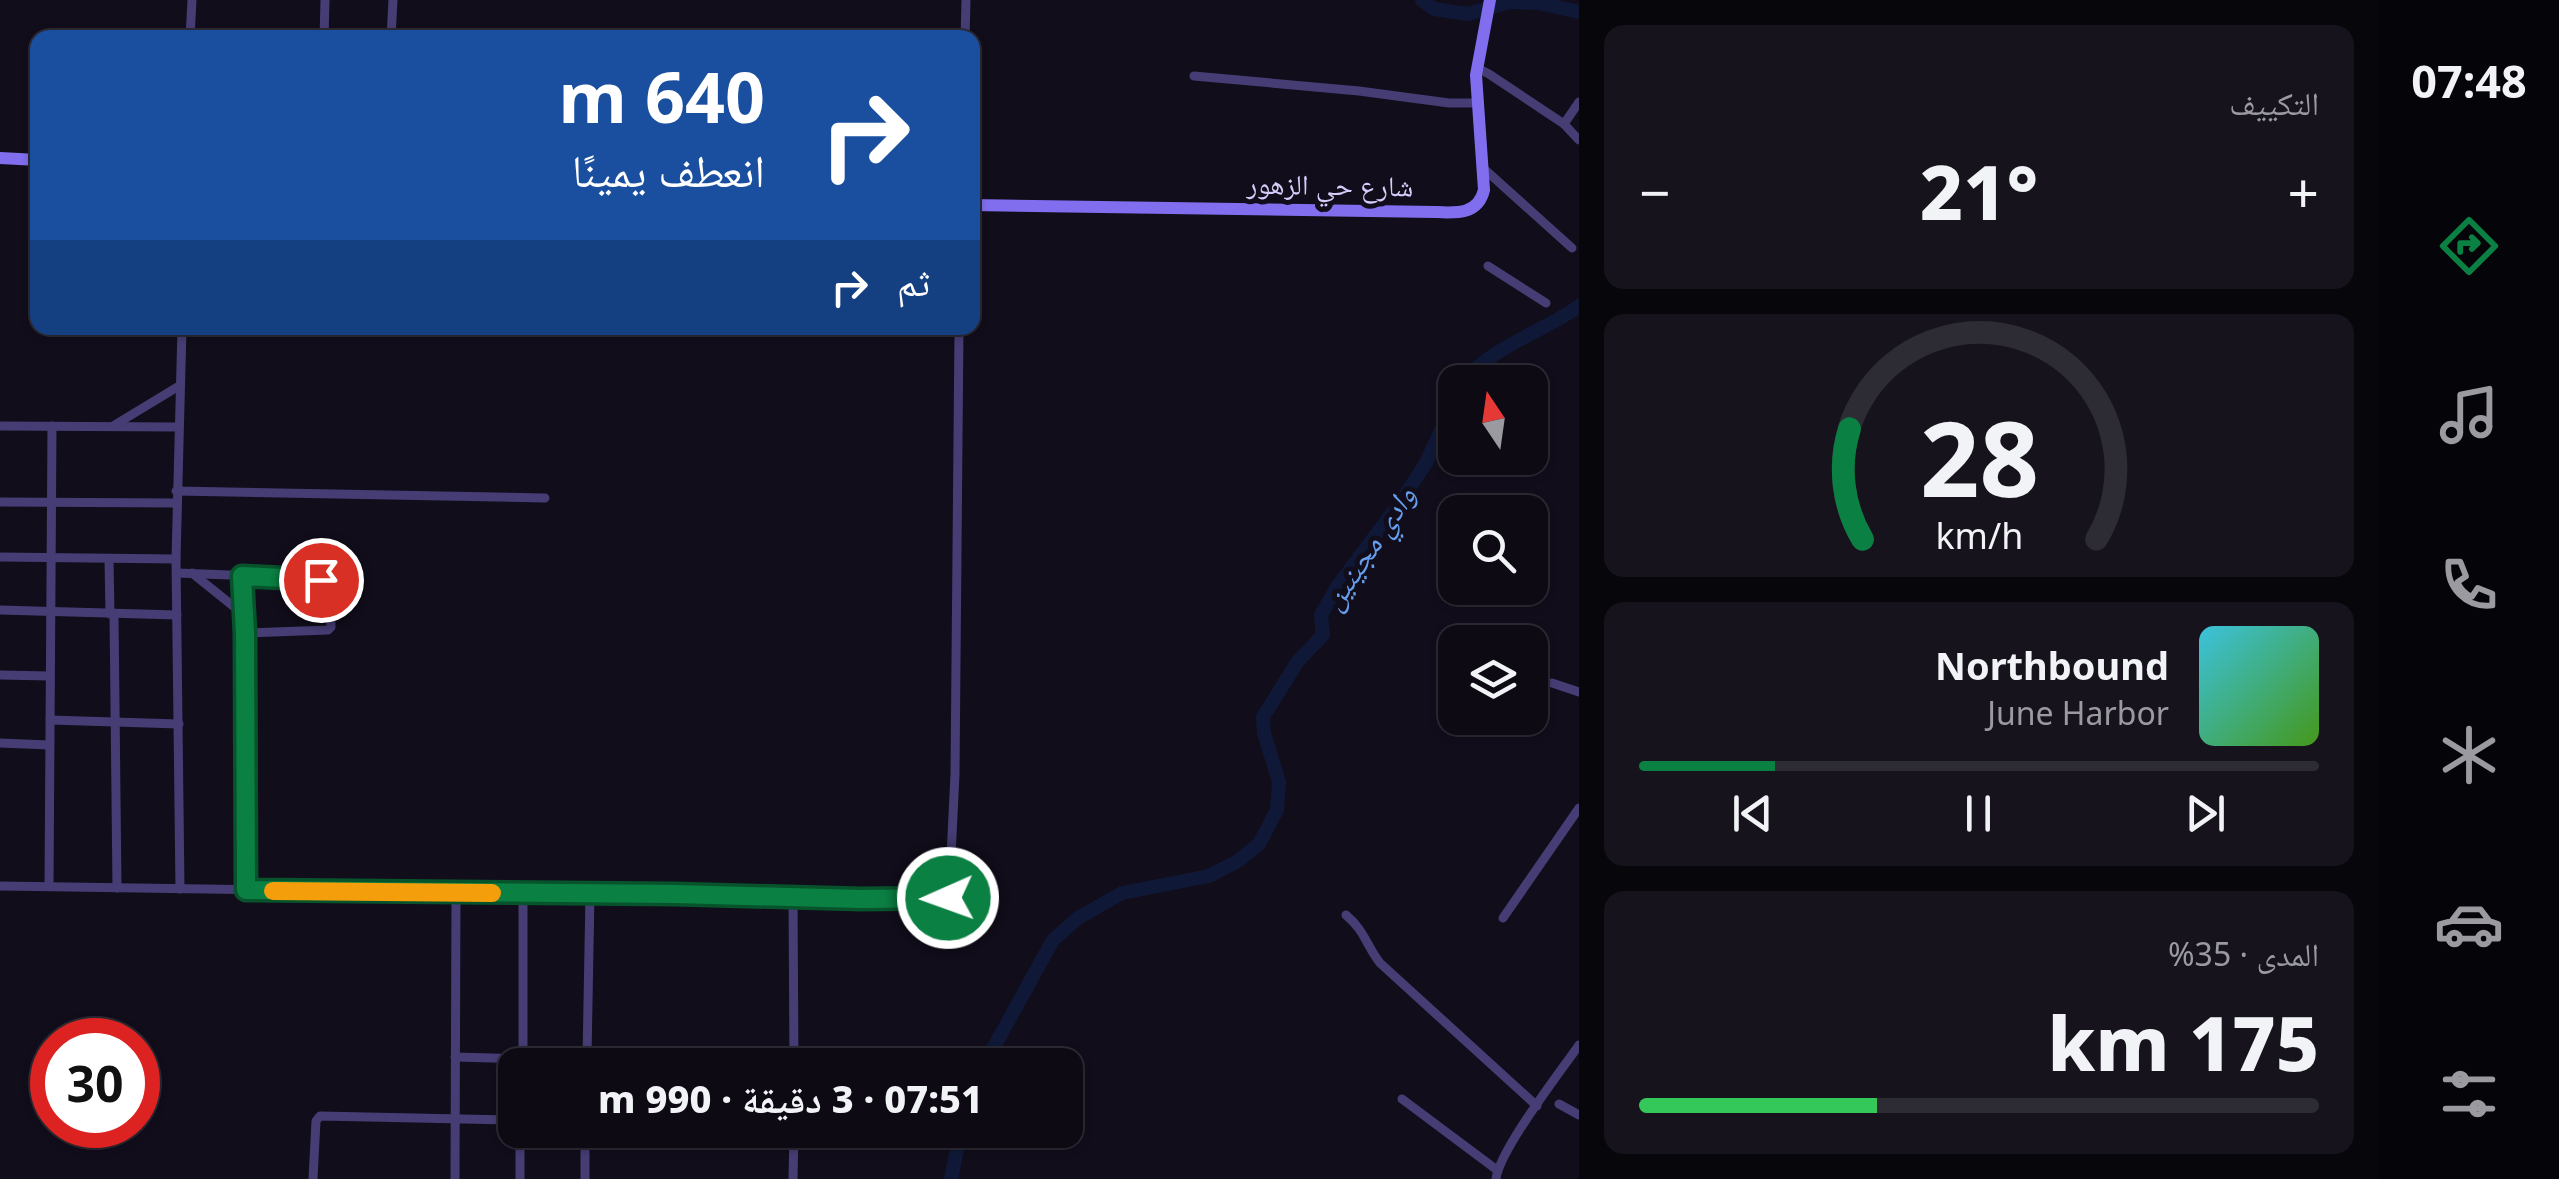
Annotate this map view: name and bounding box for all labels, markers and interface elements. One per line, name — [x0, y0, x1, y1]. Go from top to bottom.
text: 640 m — [558, 48, 765, 144]
text: 07:48 — [2411, 50, 2527, 111]
icon: right — [800, 70, 930, 200]
text: التكييف — [2229, 81, 2319, 124]
text: انعطف يمينًا — [572, 139, 765, 200]
text: 21° — [1920, 140, 2038, 242]
text: − — [1639, 154, 1670, 229]
text: + — [2288, 154, 2319, 229]
street label: شارع حي الزهور — [1245, 164, 1414, 210]
icon: directions — [2434, 211, 2504, 281]
text: ثم — [897, 255, 930, 307]
icon: right — [822, 260, 877, 315]
north arrow — [1438, 365, 1548, 475]
map controls — [1438, 365, 1548, 735]
icon: music — [2434, 380, 2504, 450]
text: 28 — [1920, 386, 2038, 527]
water label: وادي مجينين — [1311, 477, 1428, 620]
button: search — [1438, 495, 1548, 605]
text: km/h — [1935, 511, 2023, 559]
pin — [279, 538, 364, 623]
icon: phone — [2434, 550, 2504, 620]
icon: arrive — [294, 553, 349, 608]
button: layers — [1438, 625, 1548, 735]
text: Northbound — [1935, 639, 2169, 691]
text: June Harbor — [1987, 691, 2169, 734]
icon: climate — [2434, 720, 2504, 790]
icon: previous — [1725, 786, 1780, 841]
icon: pause — [1951, 786, 2006, 841]
icon: next — [2178, 786, 2233, 841]
position arrow — [896, 846, 1000, 950]
icon: car — [2434, 889, 2504, 959]
text: المدى · 35% — [2168, 932, 2319, 975]
text: 175 km — [2048, 991, 2319, 1093]
speed limit sign: 30 — [30, 1018, 160, 1148]
icon: filters — [2434, 1059, 2504, 1129]
text: 07:51 · 3 دقيقة · 990 m — [598, 1072, 983, 1124]

